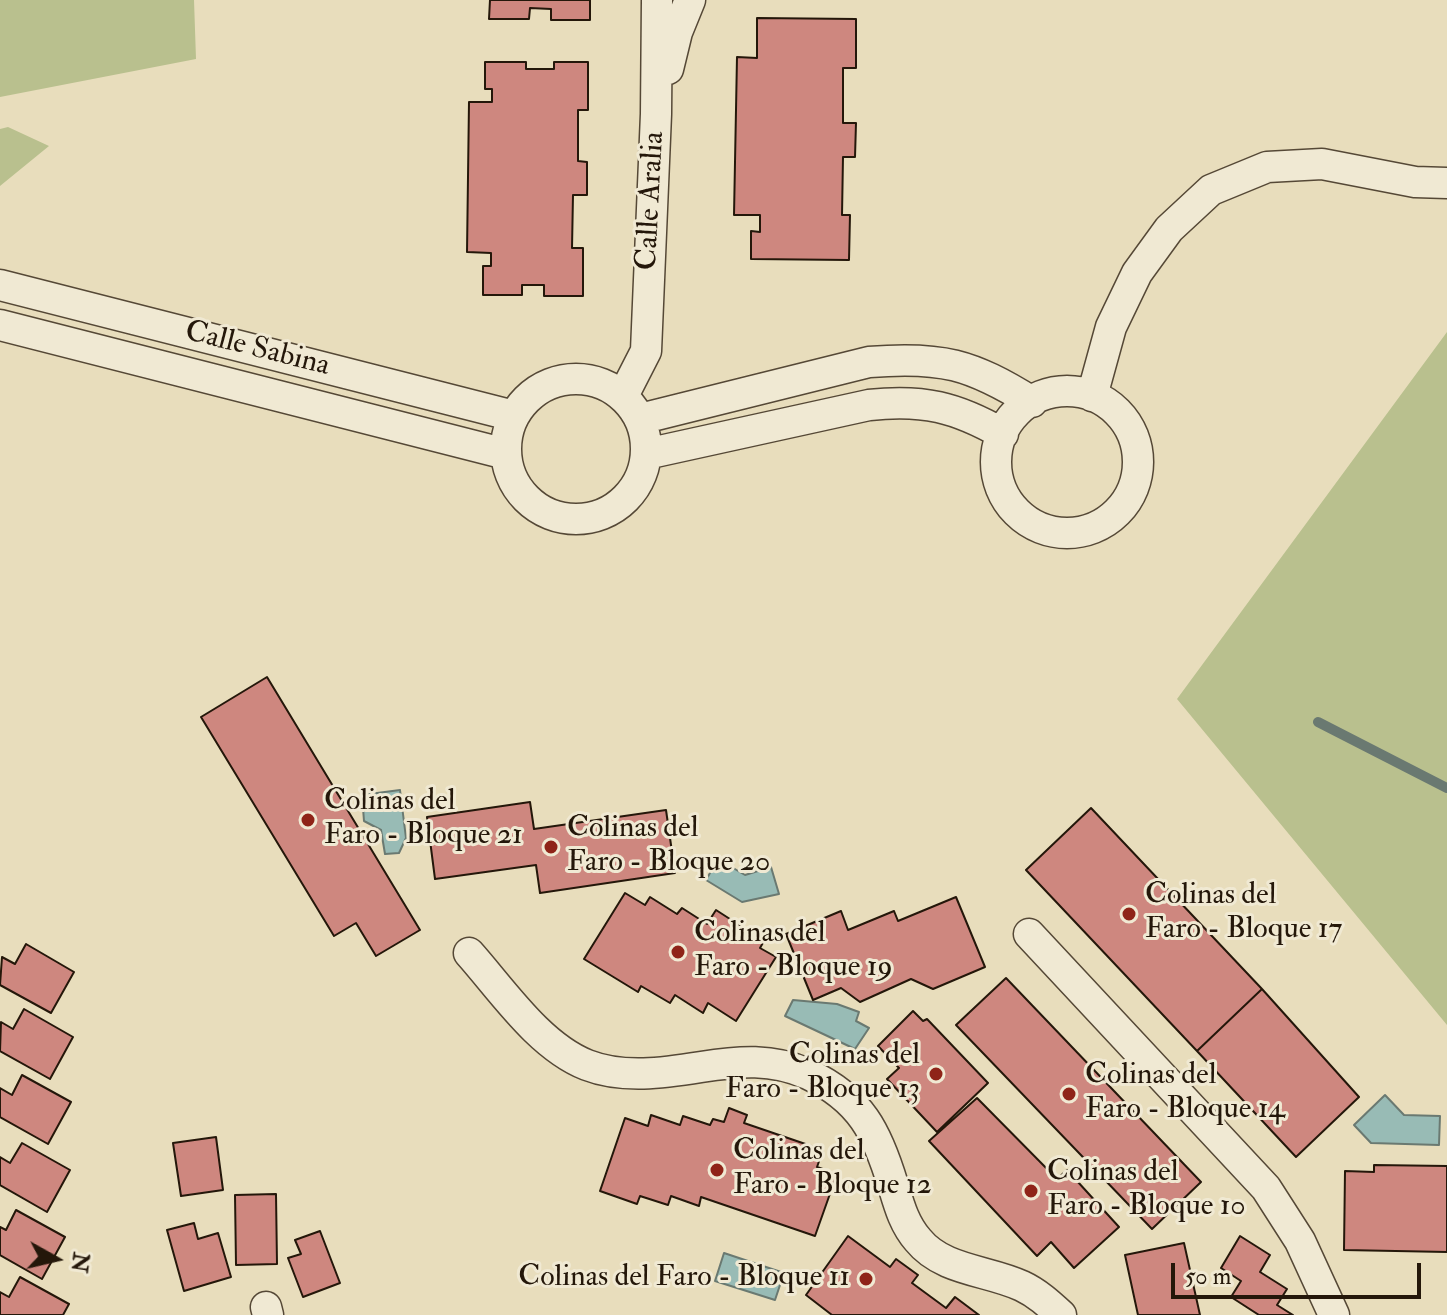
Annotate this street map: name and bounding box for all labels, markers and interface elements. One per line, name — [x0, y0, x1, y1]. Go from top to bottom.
street label: Calle Aralia — [630, 131, 674, 271]
street label: Calle Sabina — [181, 315, 333, 385]
place label: Colinas del Faro - Bloque 21 — [324, 785, 523, 856]
marker: Colinas del Faro - Bloque 21 — [299, 811, 317, 829]
place label: Colinas del Faro - Bloque 20 — [567, 812, 770, 882]
marker: Colinas del Faro - Bloque 20 — [542, 838, 560, 856]
place label: Colinas del Faro - Bloque 17 — [1145, 879, 1342, 950]
marker: Colinas del Faro - Bloque 17 — [1120, 905, 1138, 923]
place label: Colinas del Faro - Bloque 19 — [694, 917, 893, 988]
marker: Colinas del Faro - Bloque 19 — [669, 943, 687, 961]
place label: Colinas del Faro - Bloque 13 — [725, 1039, 920, 1110]
place label: Colinas del Faro - Bloque 14 — [1085, 1059, 1285, 1130]
marker: Colinas del Faro - Bloque 13 — [927, 1065, 945, 1083]
marker: Colinas del Faro - Bloque 14 — [1060, 1085, 1078, 1103]
place label: Colinas del Faro - Bloque 12 — [733, 1135, 932, 1206]
place label: Colinas del Faro - Bloque 10 — [1047, 1156, 1246, 1226]
marker: Colinas del Faro - Bloque 12 — [708, 1161, 726, 1179]
marker: Colinas del Faro - Bloque 10 — [1022, 1182, 1040, 1200]
north arrow — [16, 1219, 96, 1299]
scale bar — [1175, 1247, 1425, 1297]
text: N — [65, 1251, 95, 1274]
place label: Colinas del Faro - Bloque 11 — [518, 1261, 850, 1297]
text: 50 m — [1185, 1261, 1231, 1292]
marker: Colinas del Faro - Bloque 11 — [857, 1270, 875, 1288]

